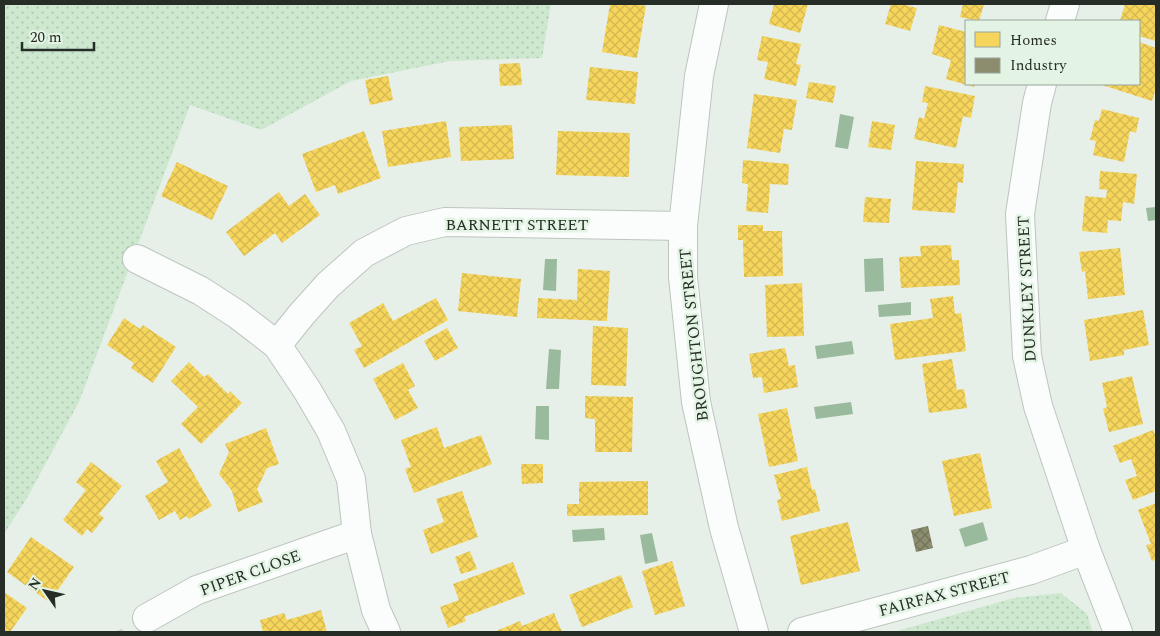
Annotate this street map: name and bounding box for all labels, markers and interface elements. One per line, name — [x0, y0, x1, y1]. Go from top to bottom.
scale bar — [22, 20, 95, 52]
legend — [965, 20, 1140, 85]
text: 20 m — [30, 26, 62, 49]
text: Homes — [1010, 29, 1057, 52]
text: Industry — [1010, 54, 1067, 77]
street label: BARNETT STREET — [445, 213, 589, 237]
street label: DUNKLEY STREET — [1011, 215, 1043, 363]
street label: BROUGHTON STREET — [673, 247, 715, 423]
street label: PIPER CLOSE — [197, 544, 304, 602]
street label: FAIRFAX STREET — [876, 565, 1013, 623]
north arrow — [20, 566, 70, 616]
text: N — [23, 573, 47, 595]

